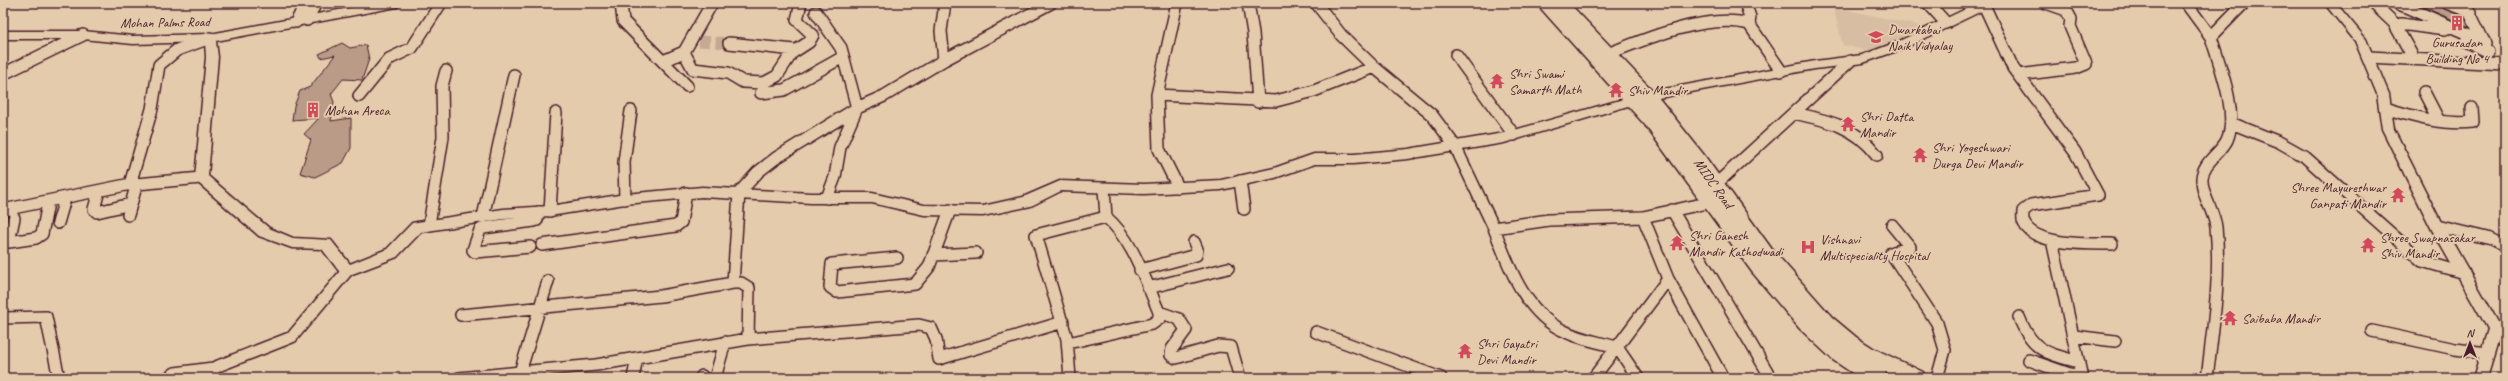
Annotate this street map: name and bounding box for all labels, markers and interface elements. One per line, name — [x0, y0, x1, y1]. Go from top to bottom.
street label: Mohan Palms Road — [120, 13, 213, 32]
building icon: Gurusadan Building No 4 — [2448, 14, 2466, 32]
place label: Dwarkabai Naik Vidyalay — [1888, 21, 1953, 54]
school or university icon: Dwarkabai Naik Vidyalay — [1867, 28, 1885, 46]
place label: Gurusadan Building No 4 — [2425, 34, 2490, 67]
place label: Shri Swami Samarth Math — [1509, 65, 1582, 98]
temple icon: Shri Swami Samarth Math — [1488, 72, 1506, 90]
temple icon: Shiv Mandir — [1607, 81, 1625, 99]
place label: Shiv Mandir — [1628, 82, 1688, 99]
building icon: Mohan Areca — [304, 101, 322, 119]
place label: Mohan Areca — [325, 102, 390, 119]
place label: Shri Datta Mandir — [1860, 108, 1915, 141]
temple icon: Shri Datta Mandir — [1839, 115, 1857, 133]
place label: Shri Yogeshwari Durga Devi Mandir — [1932, 139, 2024, 172]
temple icon: Shri Yogeshwari Durga Devi Mandir — [1911, 146, 1929, 164]
street label: MIDC Road — [1690, 155, 1738, 214]
place label: Shree Mayureshwar Ganpati Mandir — [2290, 179, 2387, 212]
temple icon: Shree Mayureshwar Ganpati Mandir — [2389, 186, 2407, 204]
place label: Shri Ganesh Mandir Kathodwadi — [1689, 227, 1785, 260]
place label: Shree Swapnasakar Shiv Mandir — [2380, 229, 2476, 262]
place label: Vishnavi Multispeciality Hospital — [1820, 231, 1931, 264]
temple icon: Shri Ganesh Mandir Kathodwadi — [1668, 234, 1686, 252]
temple icon: Shree Swapnasakar Shiv Mandir — [2359, 236, 2377, 254]
hospital icon: Vishnavi Multispeciality Hospital — [1799, 238, 1817, 256]
temple icon: Saibaba Mandir — [2221, 309, 2239, 327]
place label: Saibaba Mandir — [2242, 310, 2321, 327]
north arrow — [2450, 323, 2490, 363]
text: N — [2467, 326, 2476, 340]
place label: Shri Gayatri Devi Mandir — [1477, 335, 1539, 368]
temple icon: Shri Gayatri Devi Mandir — [1456, 342, 1474, 360]

